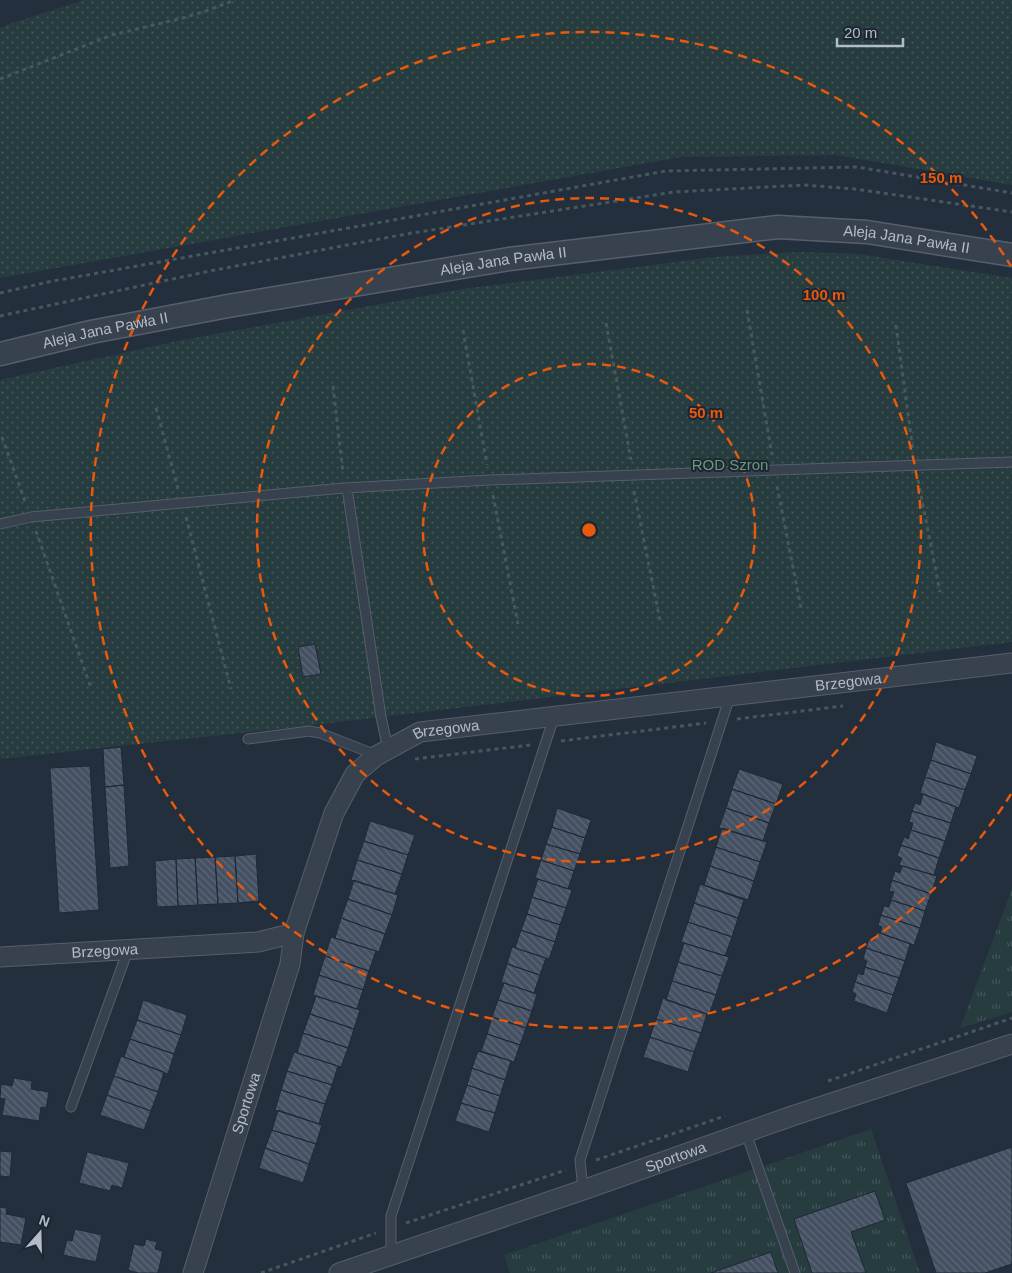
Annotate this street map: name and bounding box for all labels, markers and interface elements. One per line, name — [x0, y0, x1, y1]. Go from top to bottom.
scale bar — [837, 15, 903, 47]
text: 20 m — [844, 24, 877, 41]
text: 150 m — [920, 169, 962, 186]
street label: Aleja Jana Pawła II — [843, 222, 971, 256]
street label: Aleja Jana Pawła II — [439, 243, 567, 278]
text: 100 m — [803, 286, 845, 303]
street label: Aleja Jana Pawła II — [41, 309, 169, 351]
text: 50 m — [689, 404, 723, 421]
park label: ROD Szron — [692, 456, 768, 473]
centre of rings — [580, 521, 598, 539]
street label: Brzegowa — [814, 669, 883, 694]
street label: Brzegowa — [409, 716, 481, 742]
street label: Brzegowa — [71, 940, 139, 961]
street label: Sportowa — [228, 1070, 264, 1136]
street label: Sportowa — [643, 1138, 709, 1175]
north arrow — [15, 1208, 65, 1258]
text: N — [37, 1212, 52, 1230]

